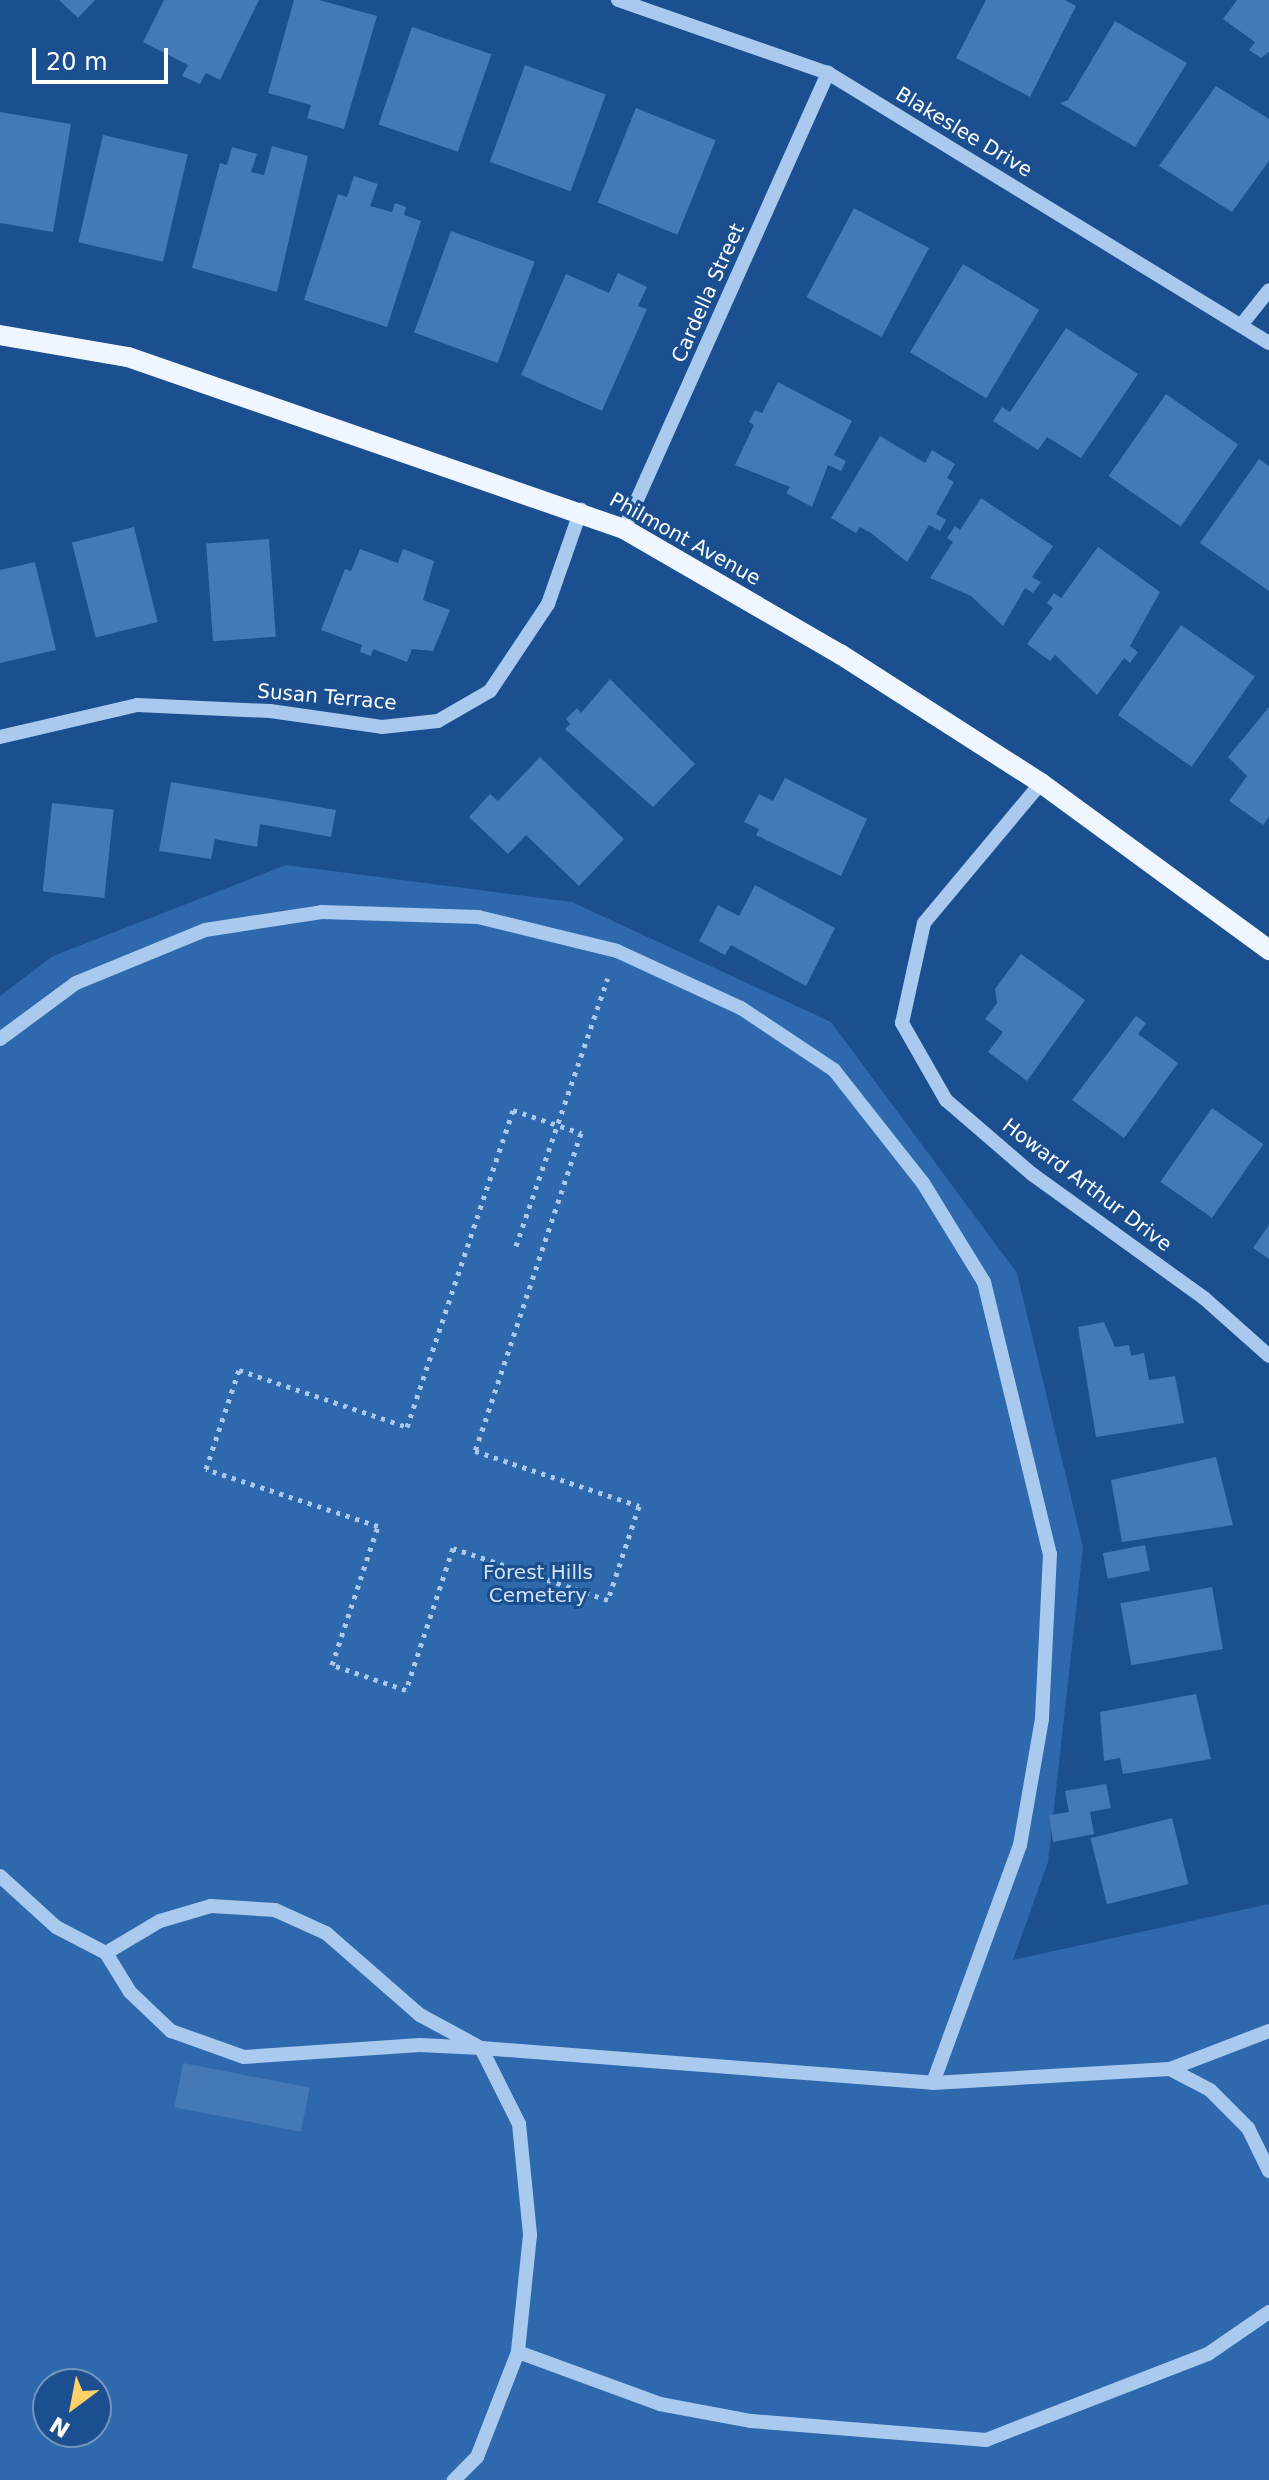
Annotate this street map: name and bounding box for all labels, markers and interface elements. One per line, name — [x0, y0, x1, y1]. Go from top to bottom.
scale bar — [36, 32, 172, 82]
text: 20 m — [46, 48, 108, 76]
street label: Blakeslee Drive — [891, 82, 1037, 182]
street label: Cardella Street — [667, 220, 749, 366]
street label: Philmont Avenue — [605, 488, 765, 590]
street label: Susan Terrace — [256, 679, 398, 715]
street label: Howard Arthur Drive — [998, 1113, 1176, 1257]
park label: Forest Hills Cemetery — [483, 1560, 593, 1607]
north arrow — [32, 2368, 112, 2448]
text: N — [46, 2412, 75, 2443]

